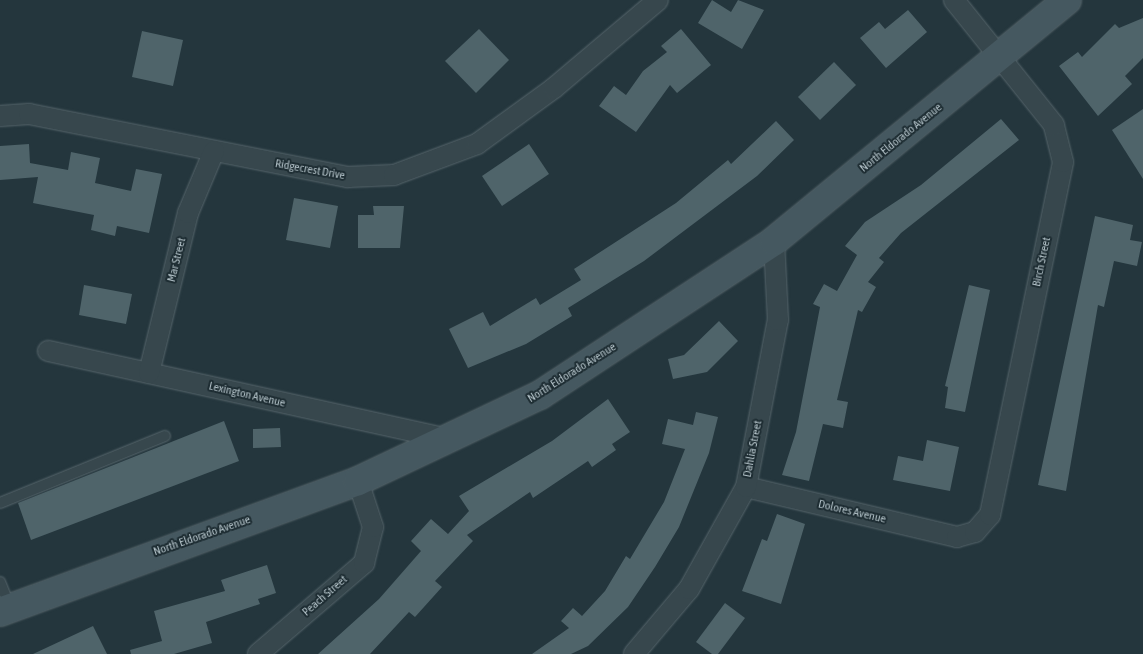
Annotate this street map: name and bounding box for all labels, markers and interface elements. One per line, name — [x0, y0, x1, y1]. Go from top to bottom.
street label: North Eldorado Avenue — [857, 100, 945, 176]
street label: Ridgecrest Drive — [274, 157, 346, 183]
street label: Mar Street — [165, 236, 189, 284]
street label: Birch Street — [1030, 236, 1054, 288]
street label: North Eldorado Avenue — [525, 340, 619, 406]
street label: Lexington Avenue — [207, 379, 287, 411]
street label: Dahlia Street — [740, 419, 766, 479]
street label: Dolores Avenue — [817, 497, 887, 527]
street label: North Eldorado Avenue — [152, 513, 252, 559]
street label: Peach Street — [300, 573, 350, 619]

